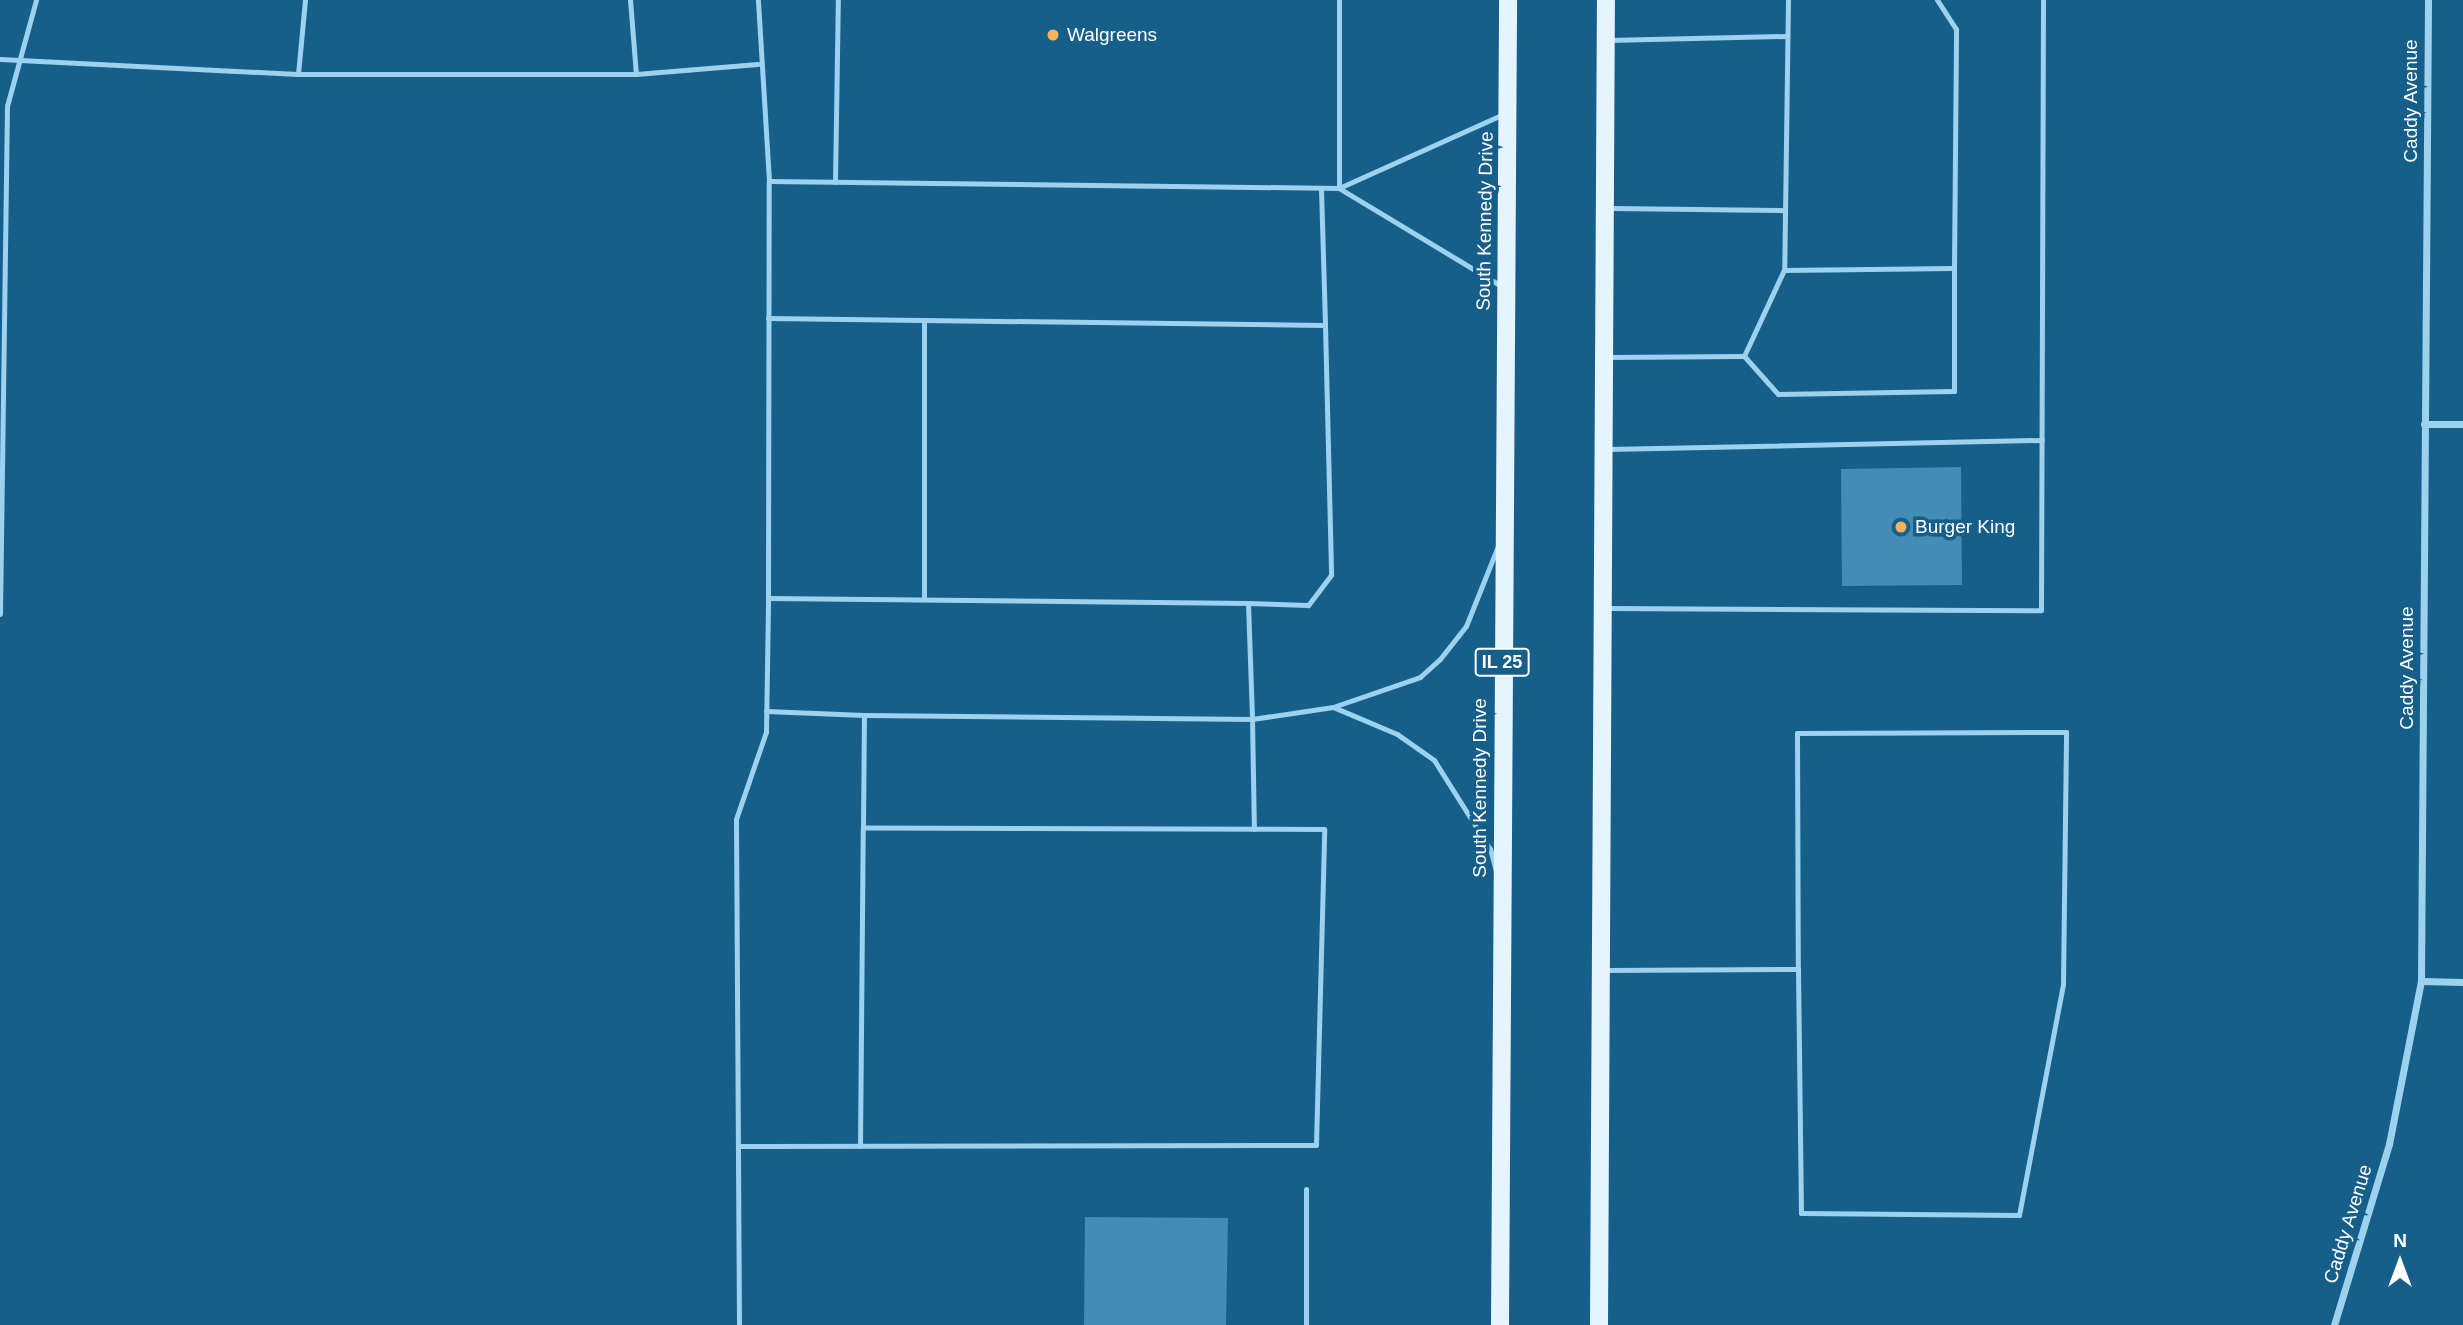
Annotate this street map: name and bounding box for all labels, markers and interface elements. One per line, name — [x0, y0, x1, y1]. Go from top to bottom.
place label: Walgreens — [1067, 24, 1157, 46]
marker: Walgreens — [1045, 27, 1061, 43]
street label: Caddy Avenue — [2400, 39, 2422, 163]
street label: South Kennedy Drive — [1472, 131, 1498, 311]
place label: Burger King — [1915, 516, 2015, 538]
marker: Burger King — [1893, 519, 1909, 535]
street label: Caddy Avenue — [2396, 606, 2418, 730]
road number: IL 25 — [1474, 648, 1530, 676]
street label: South Kennedy Drive — [1469, 698, 1491, 878]
street label: Caddy Avenue — [2319, 1161, 2377, 1287]
north arrow — [2365, 1227, 2435, 1297]
text: N — [2393, 1230, 2407, 1251]

